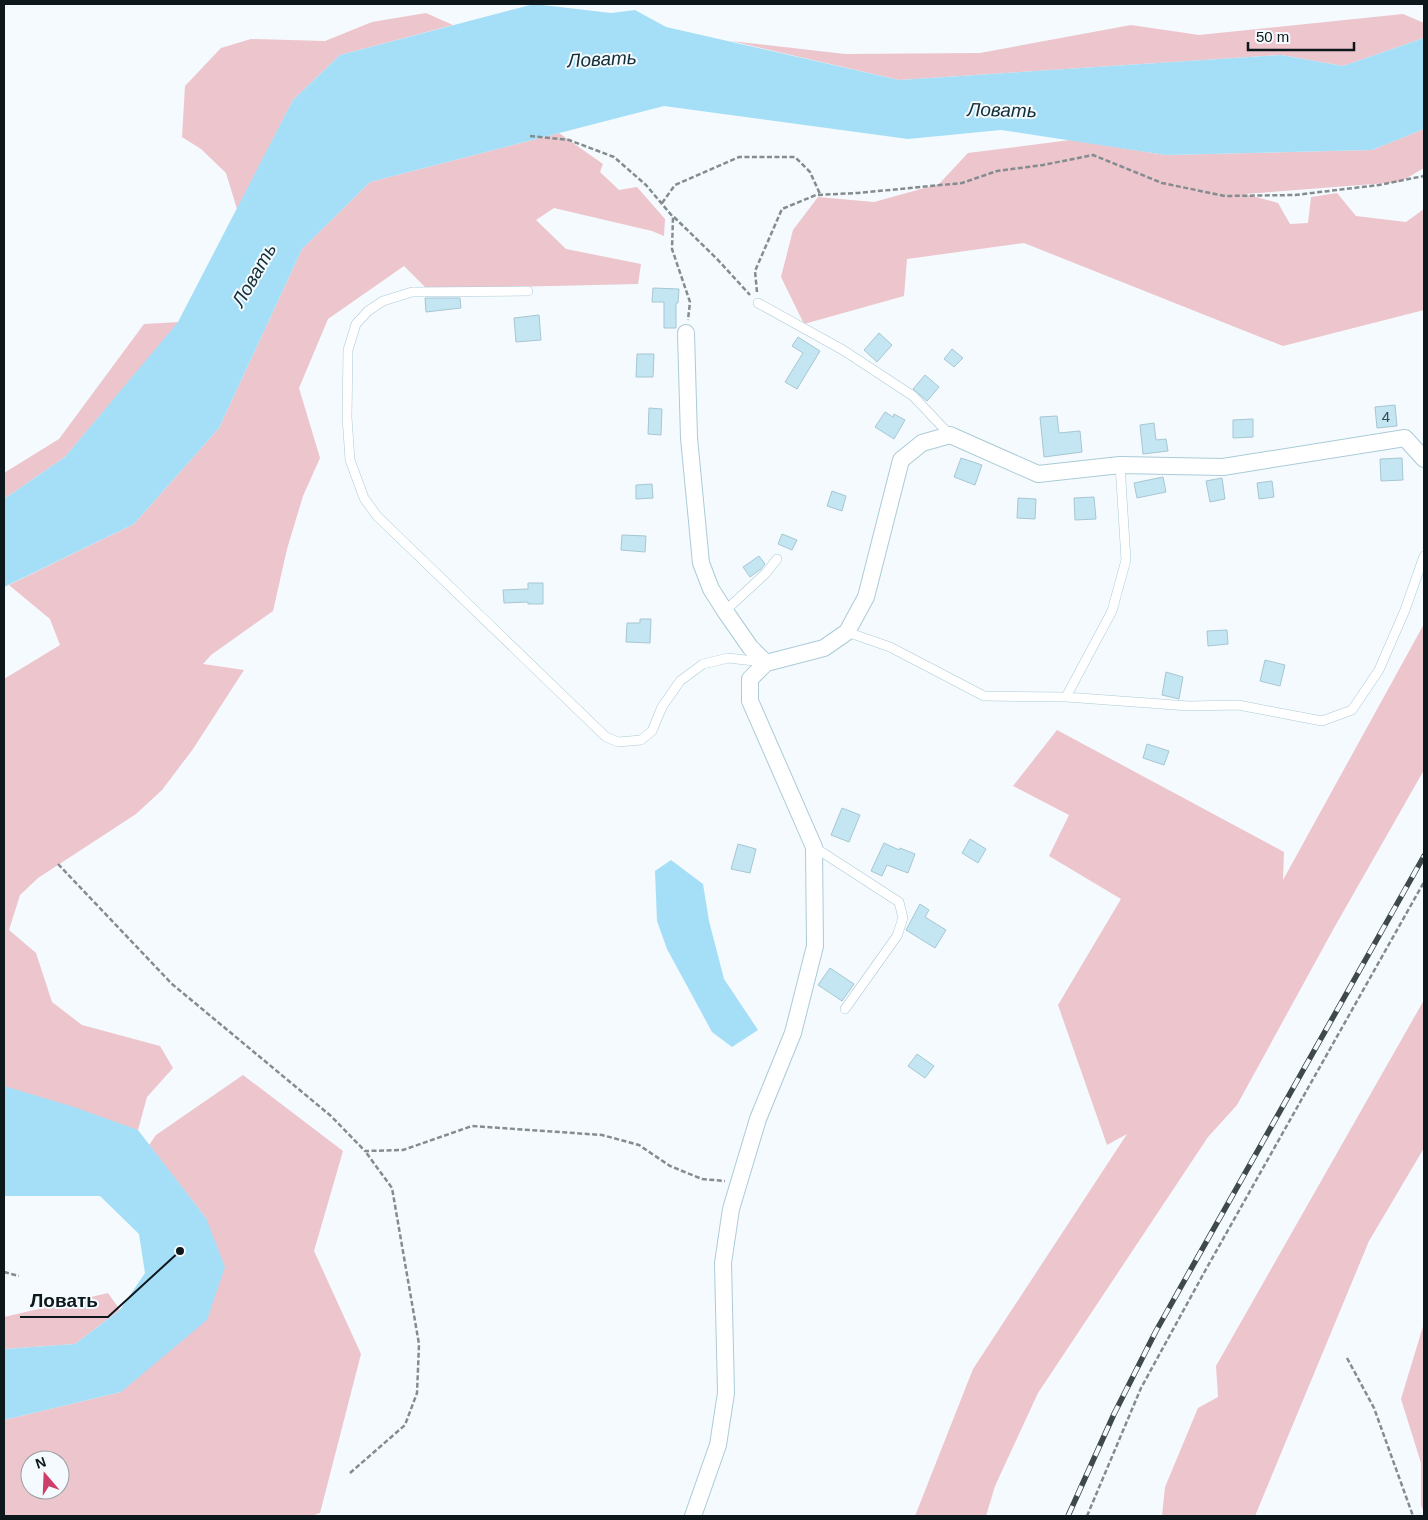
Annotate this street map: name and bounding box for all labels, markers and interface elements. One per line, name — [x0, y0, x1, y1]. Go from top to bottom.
scale bar — [1248, 20, 1354, 52]
text: 50 m — [1256, 28, 1289, 45]
water label: Ловать — [565, 47, 637, 71]
water label: Ловать — [965, 99, 1037, 121]
water label: Ловать — [227, 240, 280, 312]
house number: 4 — [1382, 408, 1390, 425]
callout: Ловать — [20, 1283, 108, 1317]
text: Ловать — [30, 1290, 98, 1311]
north arrow — [20, 1450, 70, 1500]
text: N — [33, 1453, 48, 1472]

